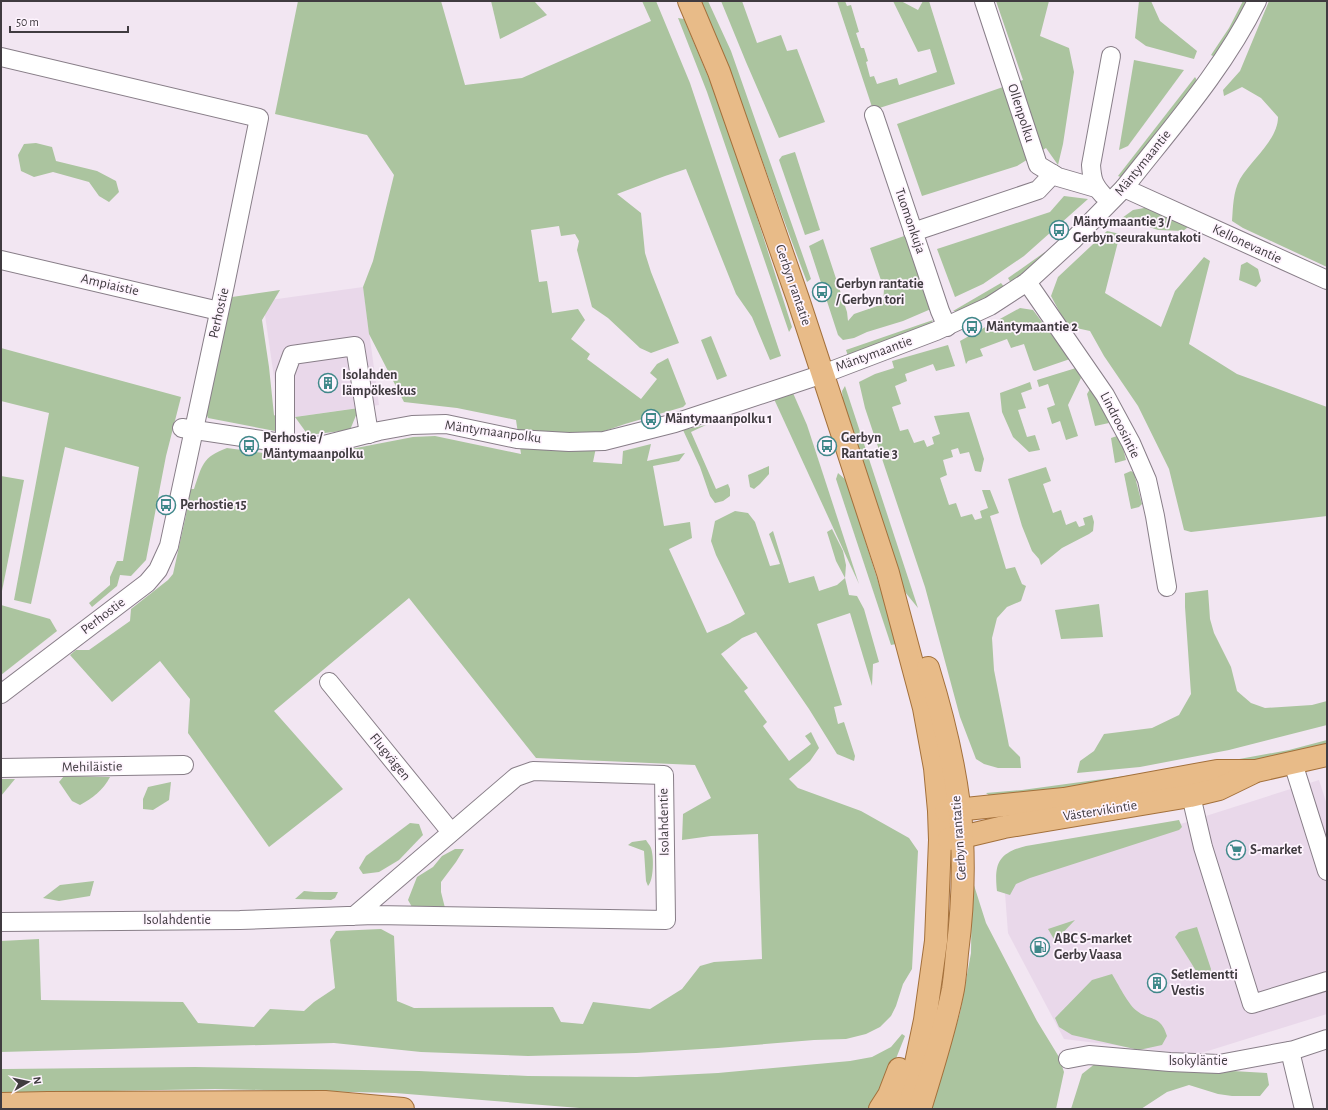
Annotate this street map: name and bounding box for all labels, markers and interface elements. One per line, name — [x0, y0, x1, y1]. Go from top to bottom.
scale bar — [10, 8, 128, 34]
text: 50 m — [16, 16, 39, 28]
street label: Ollenpolku — [1005, 82, 1037, 144]
street label: Mäntymaantie — [1112, 127, 1174, 199]
street label: Tuomonkuja — [892, 186, 928, 256]
place label: Mäntymaantie 3 / Gerbyn seurakuntakoti — [1073, 215, 1201, 245]
bus stop icon: Mäntymaantie 3 / Gerbyn seurakuntakoti — [1048, 219, 1070, 241]
street label: Kellonevantie — [1210, 222, 1284, 266]
street label: Gerbyn rantatie — [773, 243, 813, 327]
street label: Ampiaistie — [80, 272, 140, 298]
place label: Gerbyn rantatie / Gerbyn tori — [835, 277, 924, 307]
bus stop icon: Gerbyn rantatie / Gerbyn tori — [811, 281, 833, 303]
street label: Perhostie — [206, 286, 232, 340]
bus stop icon: Mäntymaantie 2 — [961, 316, 983, 338]
place label: Mäntymaantie 2 — [986, 320, 1078, 334]
street label: Mäntymaantie — [834, 334, 914, 374]
place label: Isolahden lämpökeskus — [342, 368, 416, 398]
building icon: Isolahden lämpökeskus — [317, 372, 339, 394]
street label: Lindroosintie — [1097, 390, 1143, 460]
bus stop icon: Mäntymaanpolku 1 — [640, 408, 662, 430]
place label: Mäntymaanpolku 1 — [665, 412, 772, 426]
street label: Mäntymaanpolku — [444, 418, 542, 446]
place label: Perhostie / Mäntymaanpolku — [263, 431, 364, 461]
place label: Gerbyn Rantatie 3 — [841, 431, 898, 461]
bus stop icon: Perhostie / Mäntymaanpolku — [238, 435, 260, 457]
bus stop icon: Gerbyn Rantatie 3 — [816, 435, 838, 457]
bus stop icon: Perhostie 15 — [155, 494, 177, 516]
place label: Perhostie 15 — [180, 498, 247, 512]
street label: Perhostie — [78, 595, 128, 637]
street label: Flugvägen — [367, 731, 413, 783]
street label: Mehiläistie — [62, 759, 122, 775]
street label: Isolahdentie — [656, 788, 672, 856]
street label: Gerbyn rantatie — [949, 795, 969, 881]
street label: Västervikintie — [1062, 798, 1138, 824]
supermarket icon: S-market — [1225, 839, 1247, 861]
place label: S-market — [1250, 843, 1302, 857]
street label: Isolahdentie — [143, 913, 211, 927]
place label: ABC S-market Gerby Vaasa — [1054, 932, 1132, 962]
fuel station icon: ABC S-market Gerby Vaasa — [1029, 936, 1051, 958]
place label: Setlementti Vestis — [1171, 968, 1238, 998]
building icon: Setlementti Vestis — [1146, 972, 1168, 994]
street label: Isokyläntie — [1168, 1054, 1228, 1068]
north arrow — [8, 1062, 48, 1102]
text: N — [31, 1076, 43, 1085]

